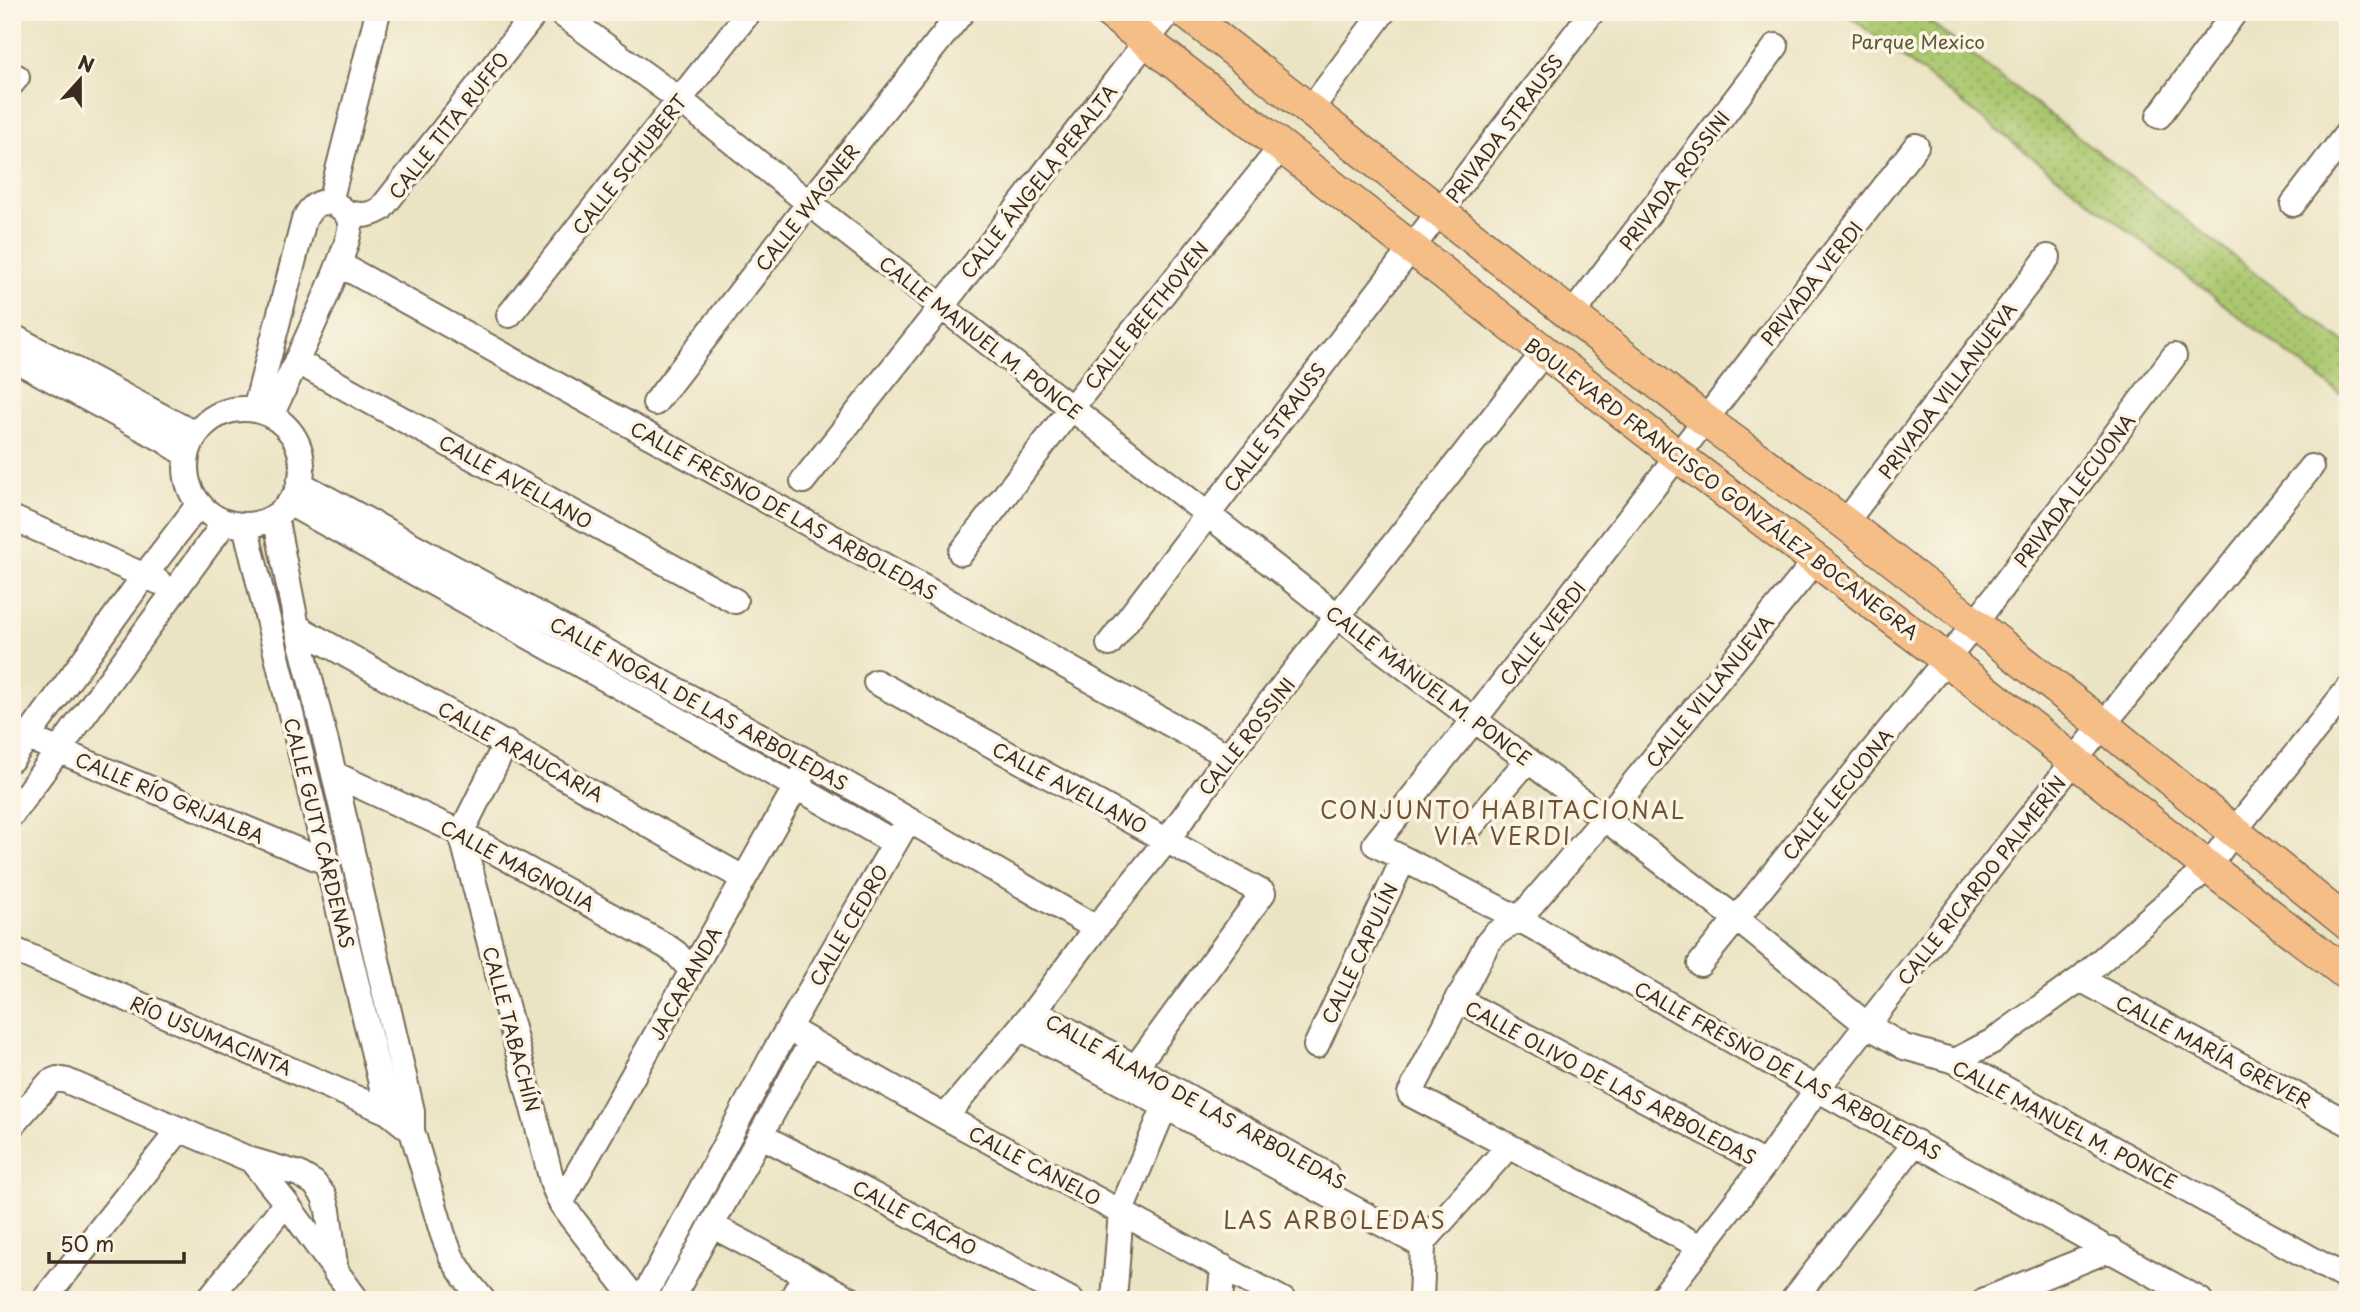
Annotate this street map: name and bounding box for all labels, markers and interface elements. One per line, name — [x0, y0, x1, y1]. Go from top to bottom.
park label: Parque Mexico — [1851, 27, 1985, 55]
street label: CALLE TITA RUFFO — [381, 45, 515, 205]
north arrow — [46, 46, 116, 116]
text: N — [74, 47, 98, 79]
street label: PRIVADA STRAUSS — [1439, 48, 1569, 208]
street label: CALLE ÁNGELA PERALTA — [953, 78, 1123, 284]
street label: CALLE SCHUBERT — [565, 88, 693, 240]
street label: PRIVADA ROSSINI — [1612, 104, 1736, 256]
street label: CALLE WAGNER — [748, 137, 866, 277]
street label: PRIVADA VERDI — [1754, 215, 1868, 351]
street label: CALLE BEETHOVEN — [1077, 235, 1215, 395]
street label: CALLE MANUEL M. PONCE — [873, 249, 1089, 425]
street label: PRIVADA VILLANUEVA — [1871, 296, 2023, 484]
street label: BOULEVARD FRANCISCO GONZÁLEZ BOCANEGRA — [1519, 330, 1925, 646]
street label: CALLE STRAUSS — [1216, 357, 1332, 497]
street label: PRIVADA LECUONA — [2007, 407, 2141, 573]
street label: CALLE FRESNO DE LAS ARBOLEDAS — [626, 414, 942, 606]
street label: CALLE AVELLANO — [434, 427, 598, 535]
street label: CALLE VERDI — [1492, 575, 1592, 691]
street label: CALLE MANUEL M. PONCE — [1320, 598, 1538, 772]
street label: CALLE NOGAL DE LAS ARBOLEDAS — [545, 609, 853, 797]
street label: CALLE VILLANUEVA — [1639, 609, 1779, 773]
street label: CALLE ROSSINI — [1191, 671, 1301, 801]
street label: CALLE ARAUCARIA — [433, 694, 609, 808]
street label: CALLE GUTY CÁRDENAS — [278, 715, 362, 951]
street label: CALLE LECUONA — [1775, 722, 1899, 866]
street label: CALLE AVELLANO — [988, 734, 1152, 840]
street label: CALLE RÍO GRIJALBA — [71, 744, 269, 850]
street label: CALLE RICARDO PALMERÍN — [1890, 769, 2072, 991]
district label: CONJUNTO HABITACIONAL VIA VERDI — [1320, 792, 1686, 853]
street label: CALLE MAGNOLIA — [436, 812, 600, 918]
street label: CALLE CEDRO — [802, 859, 894, 991]
street label: CALLE CAPULÍN — [1314, 878, 1404, 1028]
street label: JACARANDA — [642, 921, 728, 1045]
street label: CALLE TABACHÍN — [476, 943, 548, 1115]
street label: CALLE FRESNO DE LAS ARBOLEDAS — [1630, 974, 1946, 1166]
street label: CALLE MARÍA GREVER — [2111, 987, 2317, 1115]
street label: RÍO USUMACINTA — [126, 988, 296, 1082]
street label: CALLE OLIVO DE LAS ARBOLEDAS — [1460, 993, 1762, 1171]
street label: CALLE ÁLAMO DE LAS ARBOLEDAS — [1041, 1006, 1351, 1196]
street label: CALLE MANUEL M. PONCE — [1948, 1053, 2182, 1195]
street label: CALLE CANELO — [964, 1118, 1106, 1212]
street label: CALLE CACAO — [848, 1172, 982, 1262]
district label: LAS ARBOLEDAS — [1223, 1202, 1447, 1237]
scale bar — [49, 1221, 184, 1265]
text: 50 m — [60, 1227, 114, 1259]

